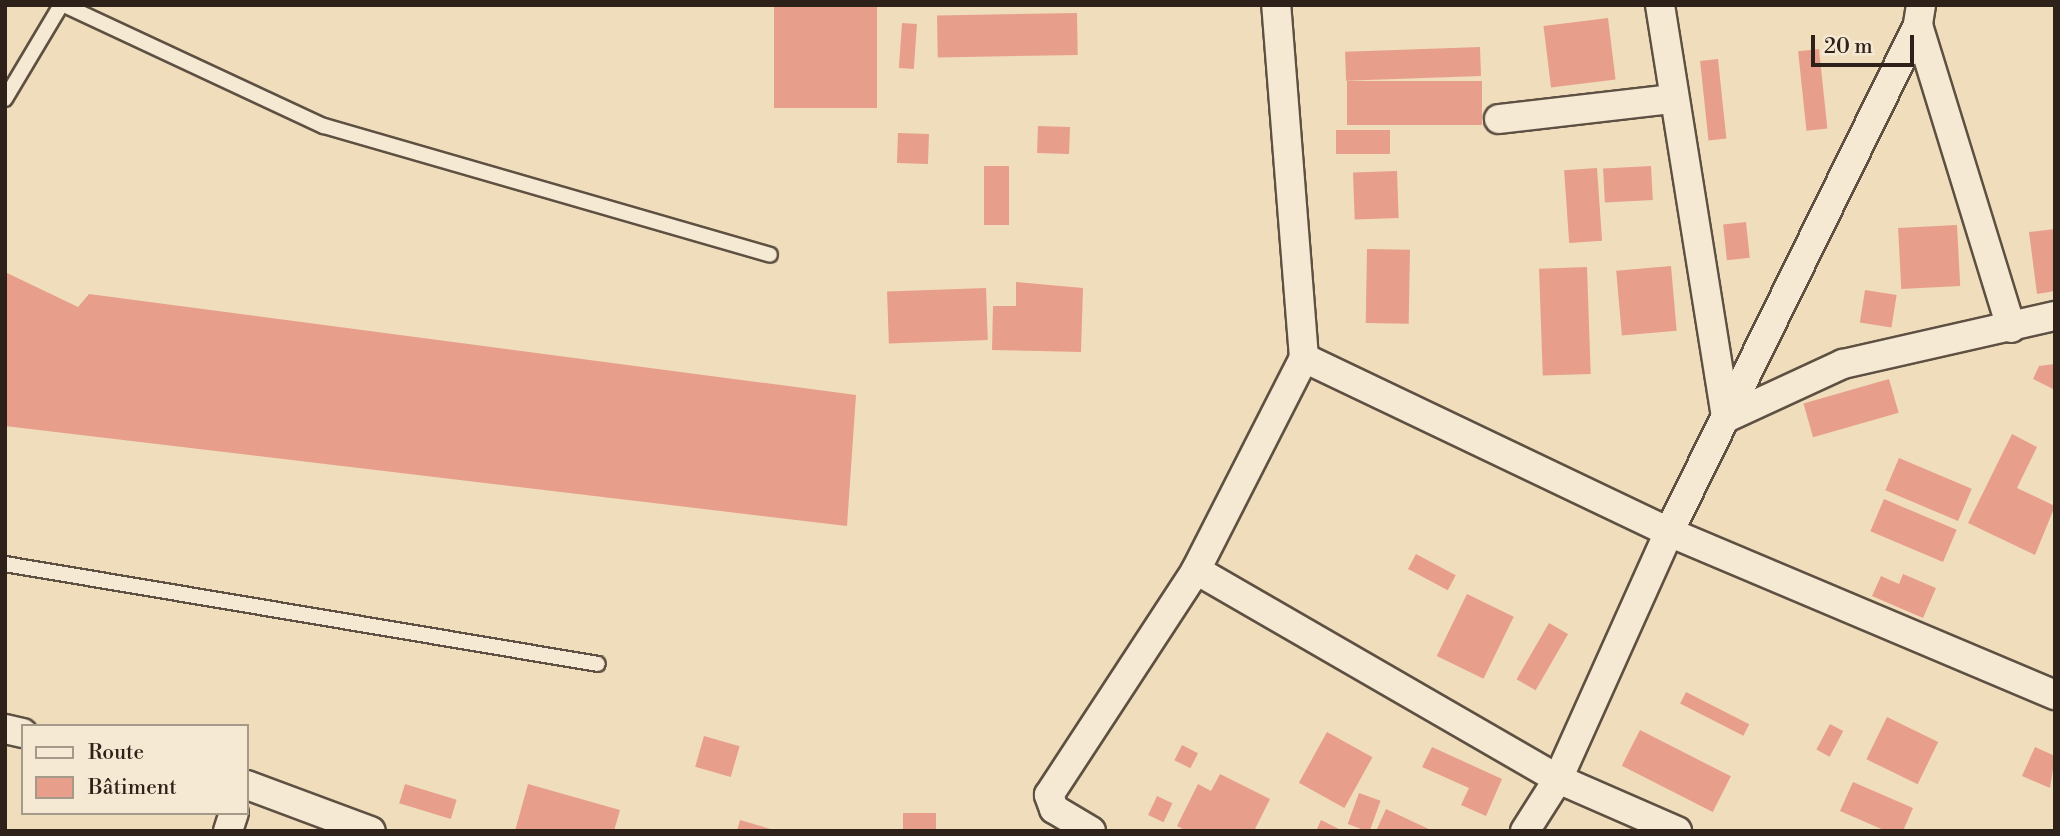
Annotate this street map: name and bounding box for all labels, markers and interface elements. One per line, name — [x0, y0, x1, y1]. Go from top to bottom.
scale bar — [1815, 21, 1918, 65]
text: 20 m — [1824, 34, 1873, 60]
legend — [21, 724, 248, 815]
text: Route — [88, 740, 144, 766]
text: Bâtiment — [88, 775, 177, 801]

